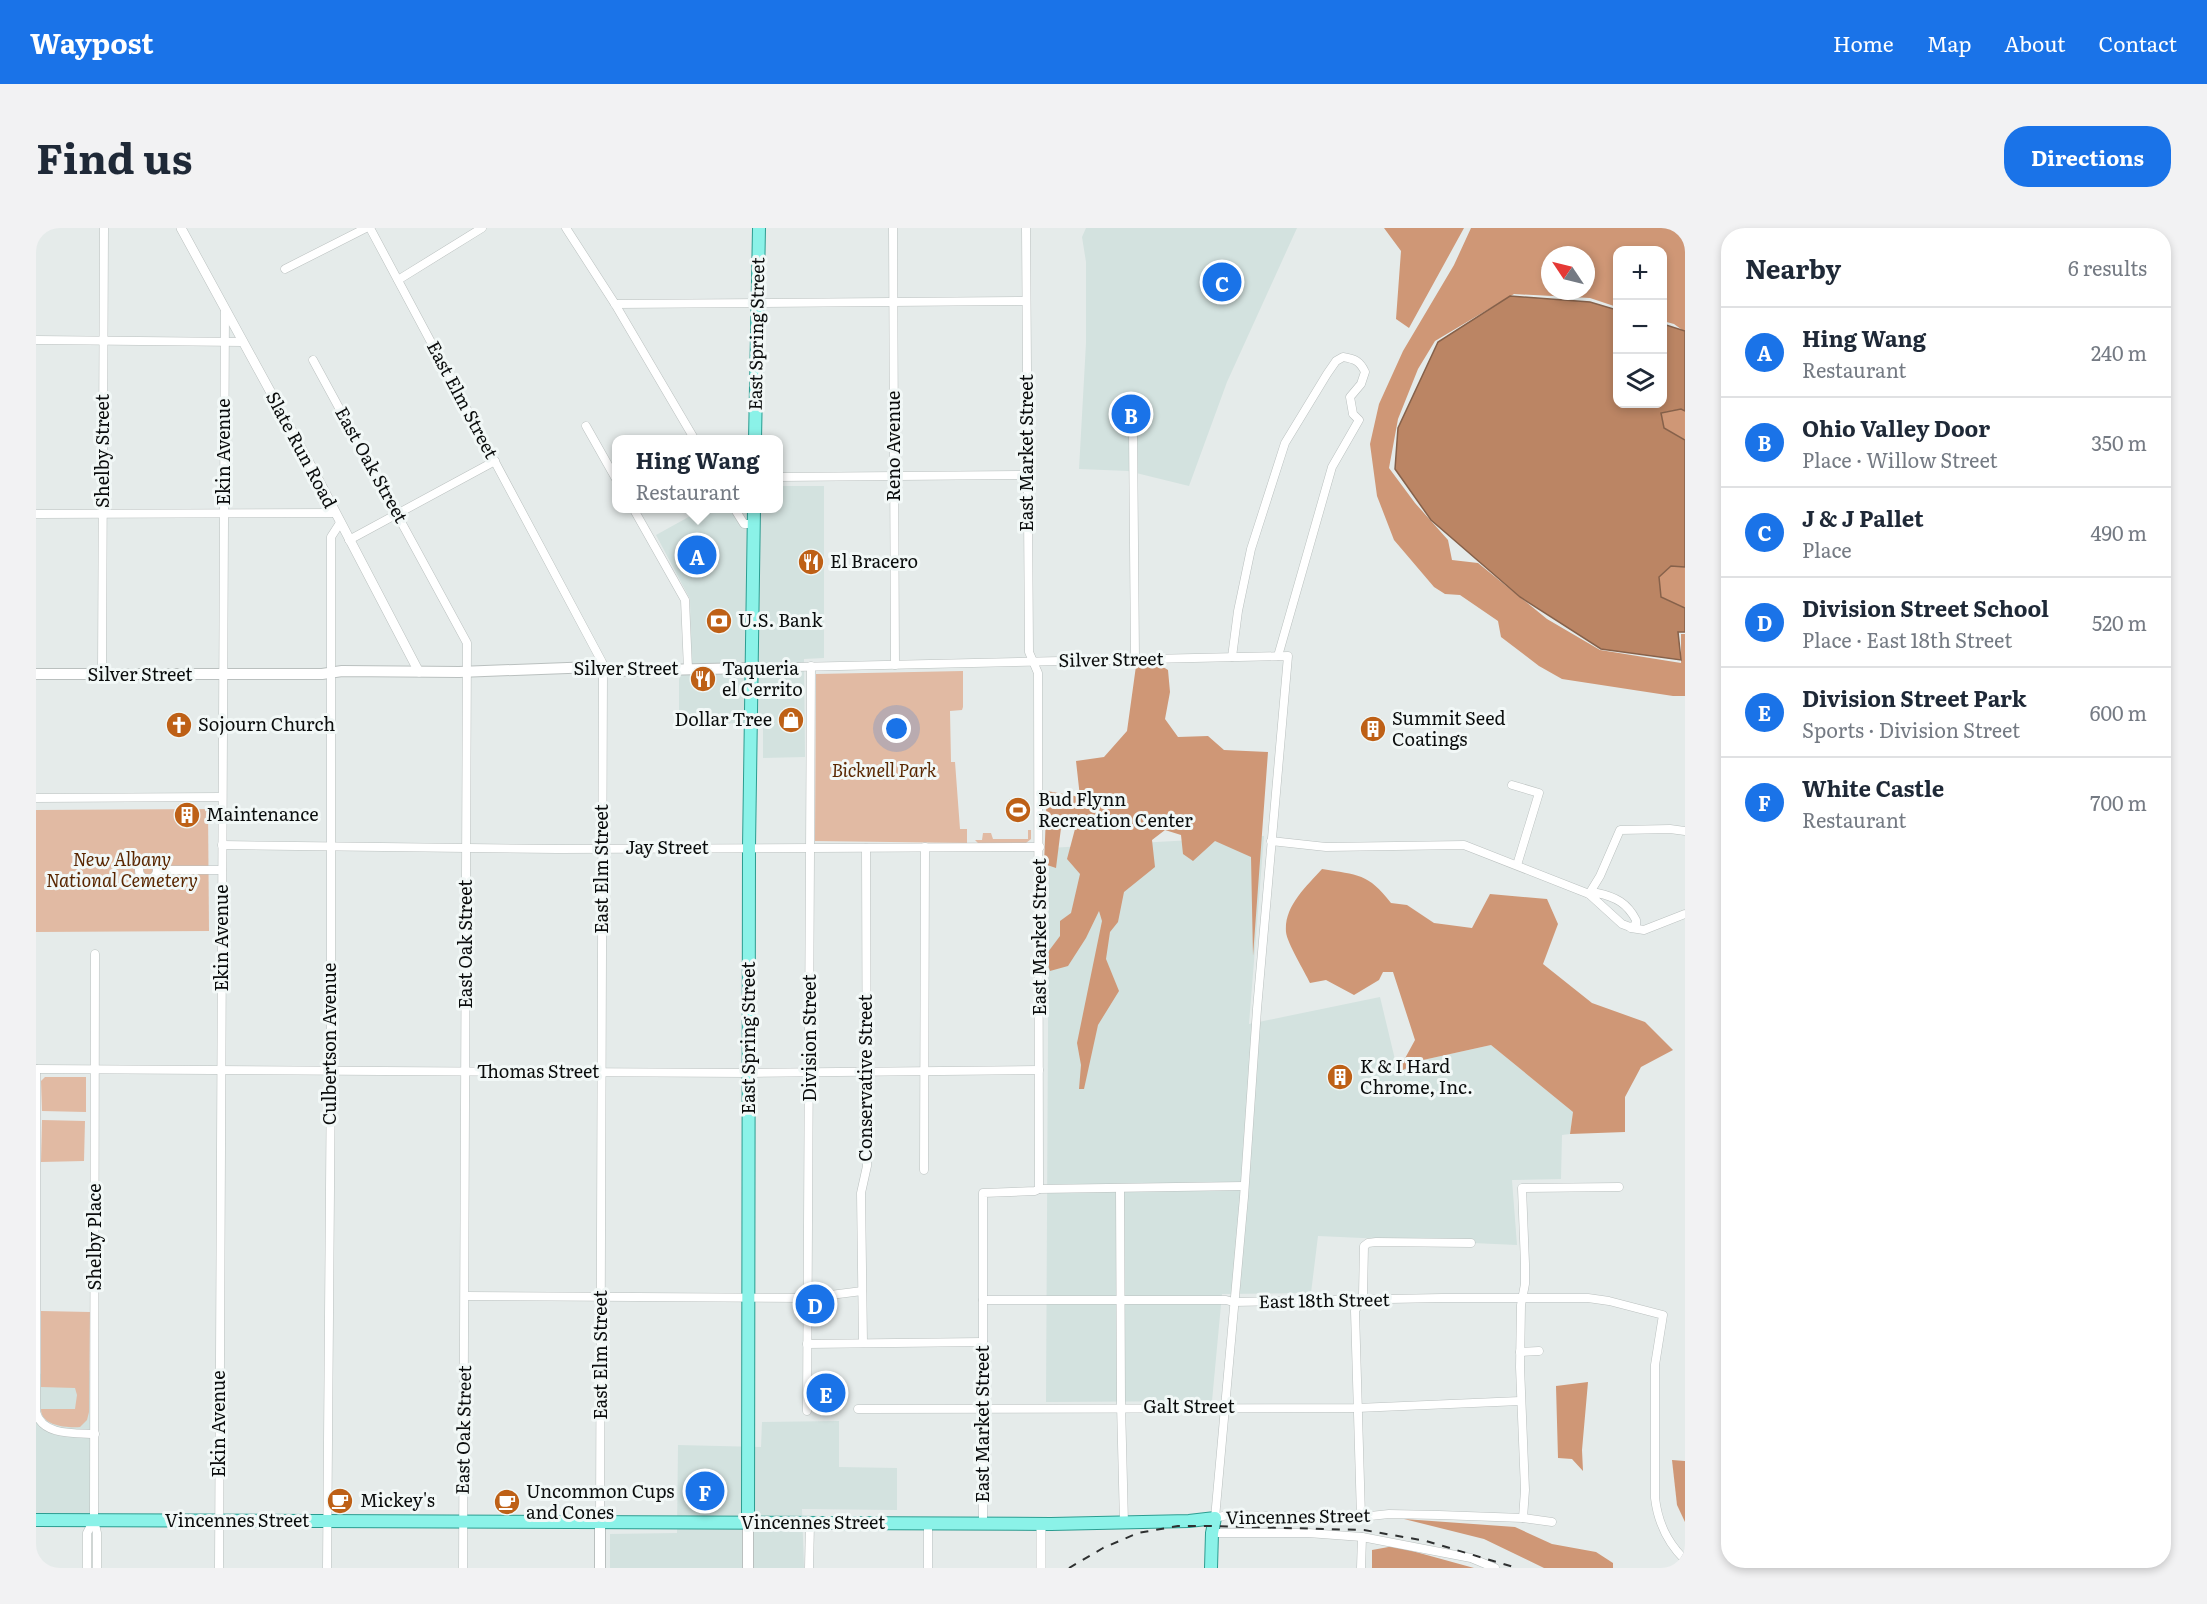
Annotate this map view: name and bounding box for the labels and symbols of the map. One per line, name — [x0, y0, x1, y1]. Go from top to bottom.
north arrow — [1541, 246, 1595, 300]
street label: East Spring Street — [741, 256, 770, 411]
pin: C — [1202, 260, 1242, 304]
street label: East Elm Street — [421, 336, 506, 464]
street label: East Market Street — [1012, 374, 1039, 532]
street label: Slate Run Road — [260, 386, 345, 513]
street label: Reno Avenue — [879, 391, 906, 501]
pin: B — [1112, 392, 1150, 436]
street label: Shelby Street — [88, 393, 115, 508]
street label: Ekin Avenue — [209, 398, 236, 506]
street label: East Oak Street — [329, 401, 416, 528]
pin: A — [678, 532, 716, 578]
restaurant icon: El Bracero — [796, 547, 826, 577]
place label: El Bracero — [830, 547, 918, 574]
bank icon: U.S. Bank — [704, 606, 734, 636]
place label: U.S. Bank — [738, 606, 824, 633]
street label: Silver Street — [1058, 644, 1165, 673]
street label: Silver Street — [573, 654, 679, 681]
place label: Taqueria el Cerrito — [722, 654, 803, 702]
street label: Silver Street — [87, 660, 193, 687]
restaurant icon: Taqueria el Cerrito — [688, 664, 718, 694]
place label: Summit Seed Coatings — [1392, 704, 1506, 752]
place label: Dollar Tree — [674, 705, 772, 732]
shop icon: Dollar Tree — [776, 705, 806, 735]
church icon: Sojourn Church — [164, 710, 194, 740]
place label: Sojourn Church — [198, 710, 335, 737]
your location — [882, 714, 911, 743]
building icon: Summit Seed Coatings — [1358, 714, 1388, 744]
park label: Bicknell Park — [831, 756, 937, 783]
place label: Bud Flynn Recreation Center — [1038, 785, 1193, 833]
sports icon: Bud Flynn Recreation Center — [1003, 795, 1033, 825]
building icon: Maintenance — [172, 800, 202, 830]
place label: Maintenance — [206, 800, 319, 827]
street label: East Elm Street — [587, 803, 614, 934]
street label: Jay Street — [625, 833, 709, 860]
park label: New Albany National Cemetery — [46, 845, 198, 893]
street label: East Market Street — [1025, 858, 1052, 1016]
street label: East Oak Street — [451, 879, 478, 1009]
street label: Ekin Avenue — [207, 884, 234, 992]
street label: East Spring Street — [734, 961, 761, 1115]
street label: Culbertson Avenue — [315, 963, 342, 1125]
street label: Division Street — [795, 974, 822, 1102]
street label: Conservative Street — [851, 994, 878, 1162]
place label: K & I Hard Chrome, Inc. — [1360, 1052, 1473, 1100]
street label: Thomas Street — [477, 1057, 600, 1084]
building icon: K & I Hard Chrome, Inc. — [1325, 1062, 1355, 1092]
street label: Shelby Place — [80, 1184, 107, 1291]
pin: D — [796, 1282, 834, 1326]
street label: East 18th Street — [1258, 1285, 1391, 1314]
street label: East Elm Street — [586, 1289, 613, 1420]
street label: East Market Street — [968, 1345, 995, 1503]
street label: East Oak Street — [448, 1364, 477, 1495]
street label: Ekin Avenue — [204, 1370, 231, 1478]
pin: E — [806, 1370, 846, 1416]
street label: Galt Street — [1143, 1392, 1235, 1419]
pin: F — [686, 1468, 724, 1514]
place label: Uncommon Cups and Cones — [526, 1477, 675, 1525]
cafe icon: Mickey's — [325, 1486, 355, 1516]
place label: Mickey's — [360, 1486, 435, 1513]
cafe icon: Uncommon Cups and Cones — [492, 1487, 522, 1517]
street label: Vincennes Street — [1225, 1501, 1371, 1530]
street label: Vincennes Street — [165, 1506, 310, 1533]
street label: Vincennes Street — [741, 1508, 886, 1535]

